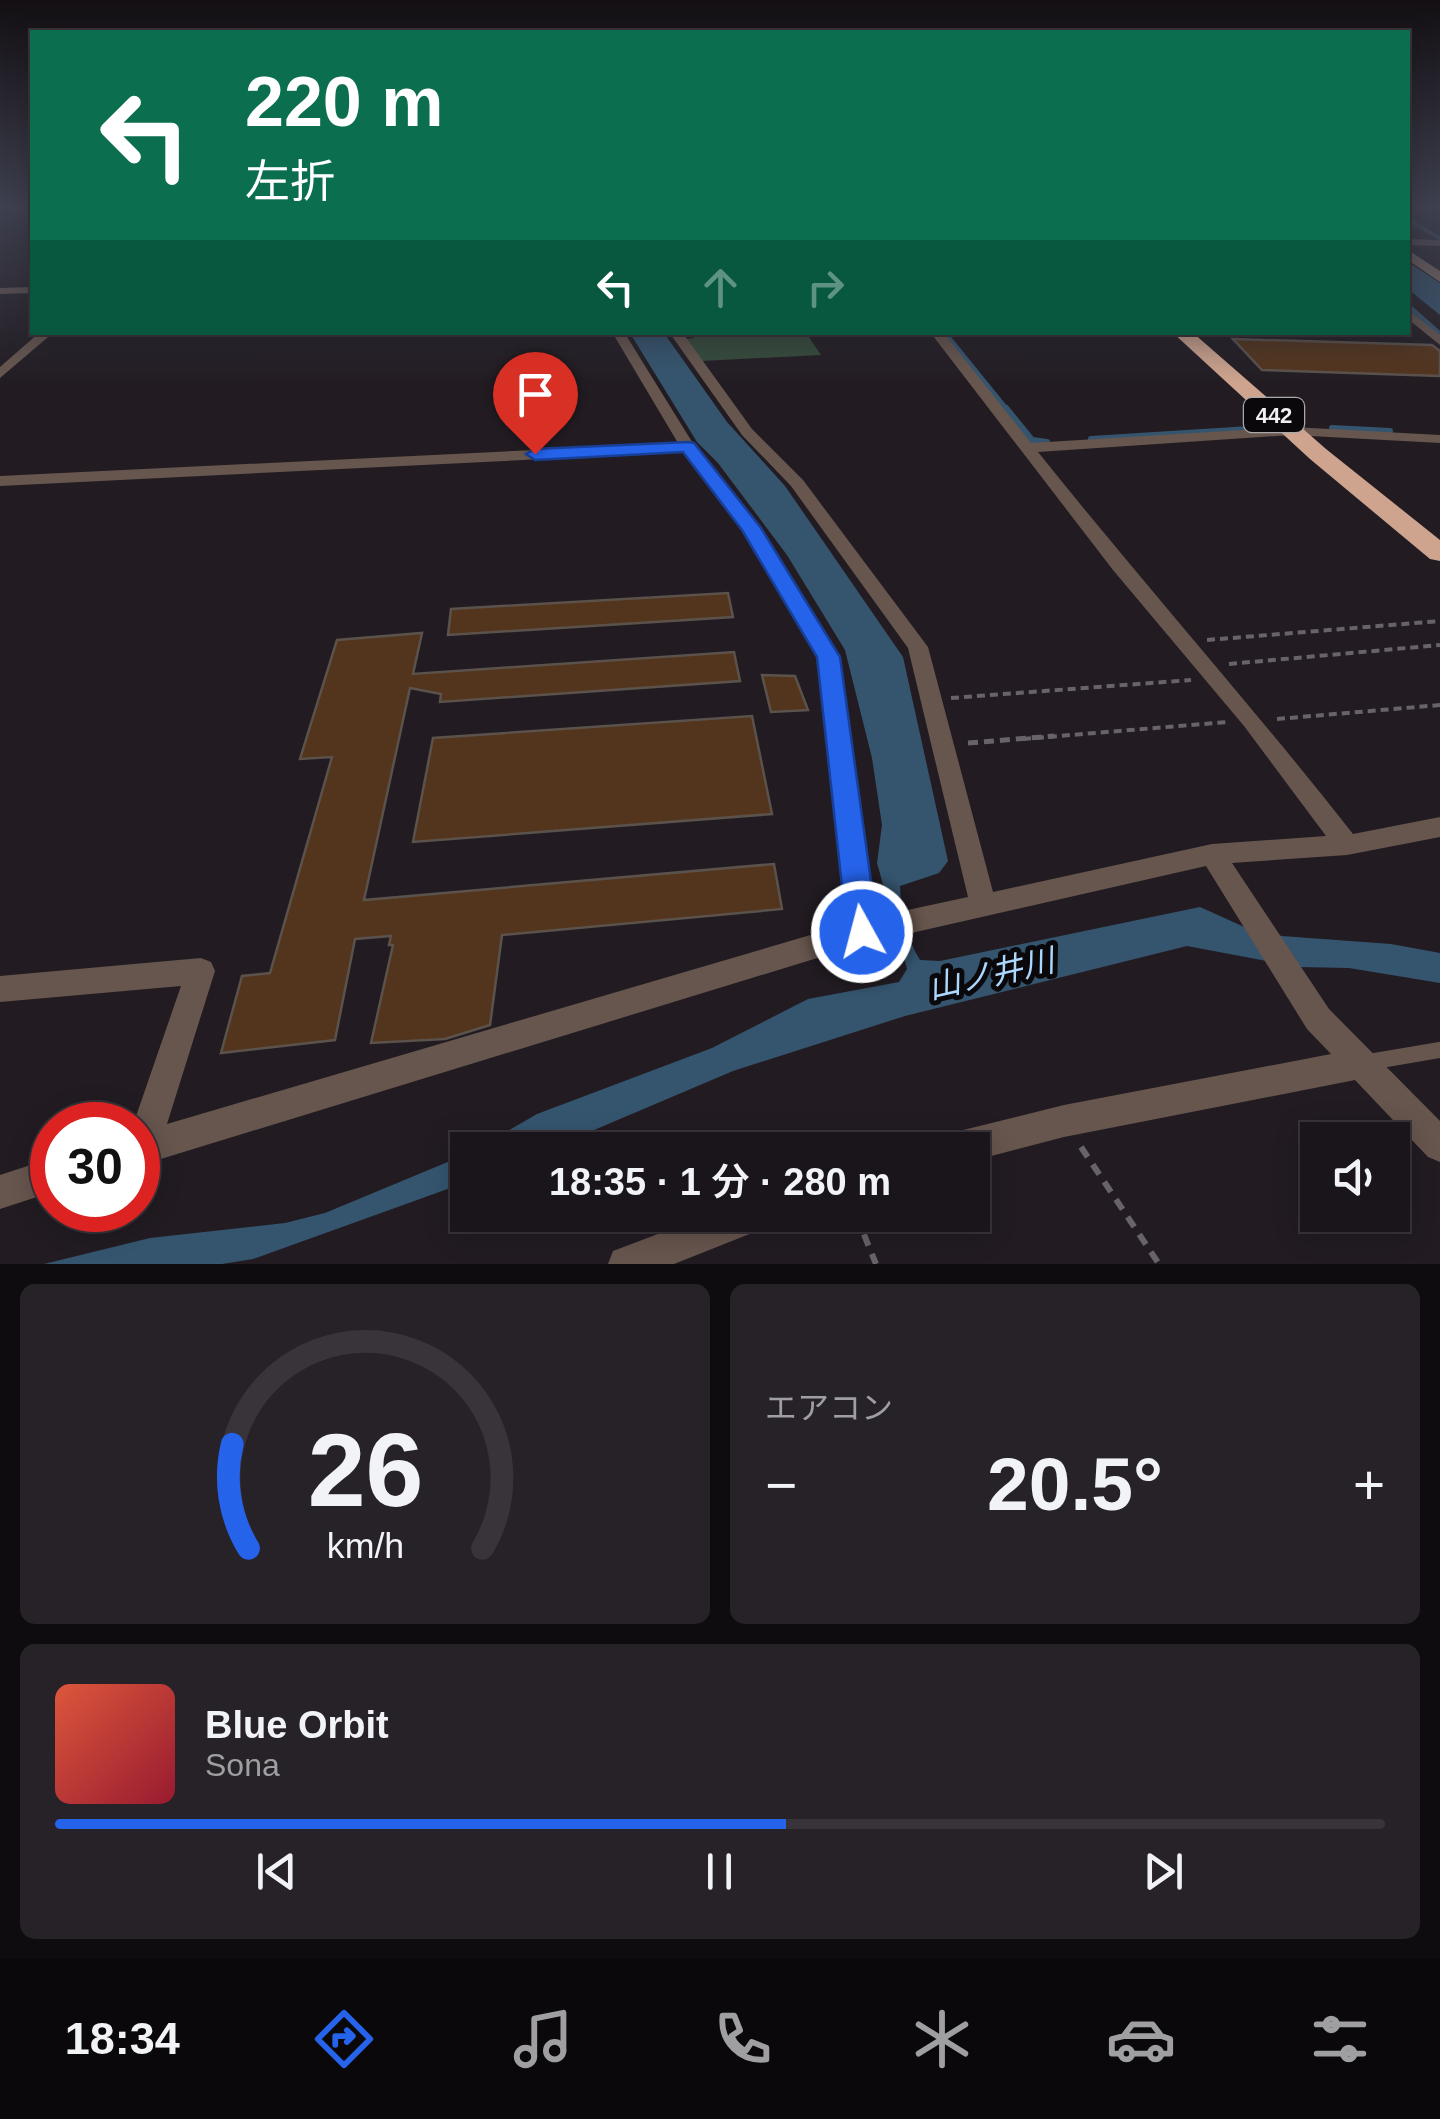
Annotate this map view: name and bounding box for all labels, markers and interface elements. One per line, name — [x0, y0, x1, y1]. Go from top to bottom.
text: 220 m — [245, 63, 443, 141]
icon: left — [80, 70, 210, 200]
text: 左折 — [245, 156, 335, 207]
icon: left — [588, 260, 643, 315]
icon: ahead — [693, 260, 748, 315]
icon: right — [798, 260, 853, 315]
pin — [493, 352, 578, 455]
icon: arrive — [508, 367, 563, 422]
road number: 442 — [1244, 398, 1304, 432]
position arrow — [810, 880, 914, 984]
water label: 山ノ井川 — [925, 941, 1060, 1006]
speed limit sign: 30 — [30, 1102, 160, 1232]
map controls — [1300, 1122, 1410, 1232]
button: sound — [1300, 1122, 1410, 1232]
text: 18:35 · 1 分 · 280 m — [549, 1161, 891, 1203]
text: エアコン — [765, 1390, 893, 1426]
text: 26 — [307, 1412, 423, 1528]
text: 20.5° — [987, 1442, 1163, 1526]
text: − — [765, 1454, 797, 1516]
text: + — [1353, 1454, 1385, 1516]
text: km/h — [326, 1526, 404, 1566]
text: Blue Orbit — [205, 1704, 389, 1746]
text: Sona — [205, 1747, 280, 1783]
icon: previous — [249, 1844, 304, 1899]
icon: pause — [692, 1844, 747, 1899]
icon: next — [1136, 1844, 1191, 1899]
icon: directions — [309, 2004, 379, 2074]
icon: music — [508, 2004, 578, 2074]
icon: phone — [708, 2004, 778, 2074]
icon: climate — [907, 2004, 977, 2074]
icon: car — [1106, 2004, 1176, 2074]
icon: filters — [1305, 2004, 1375, 2074]
text: 18:34 — [65, 2013, 180, 2064]

